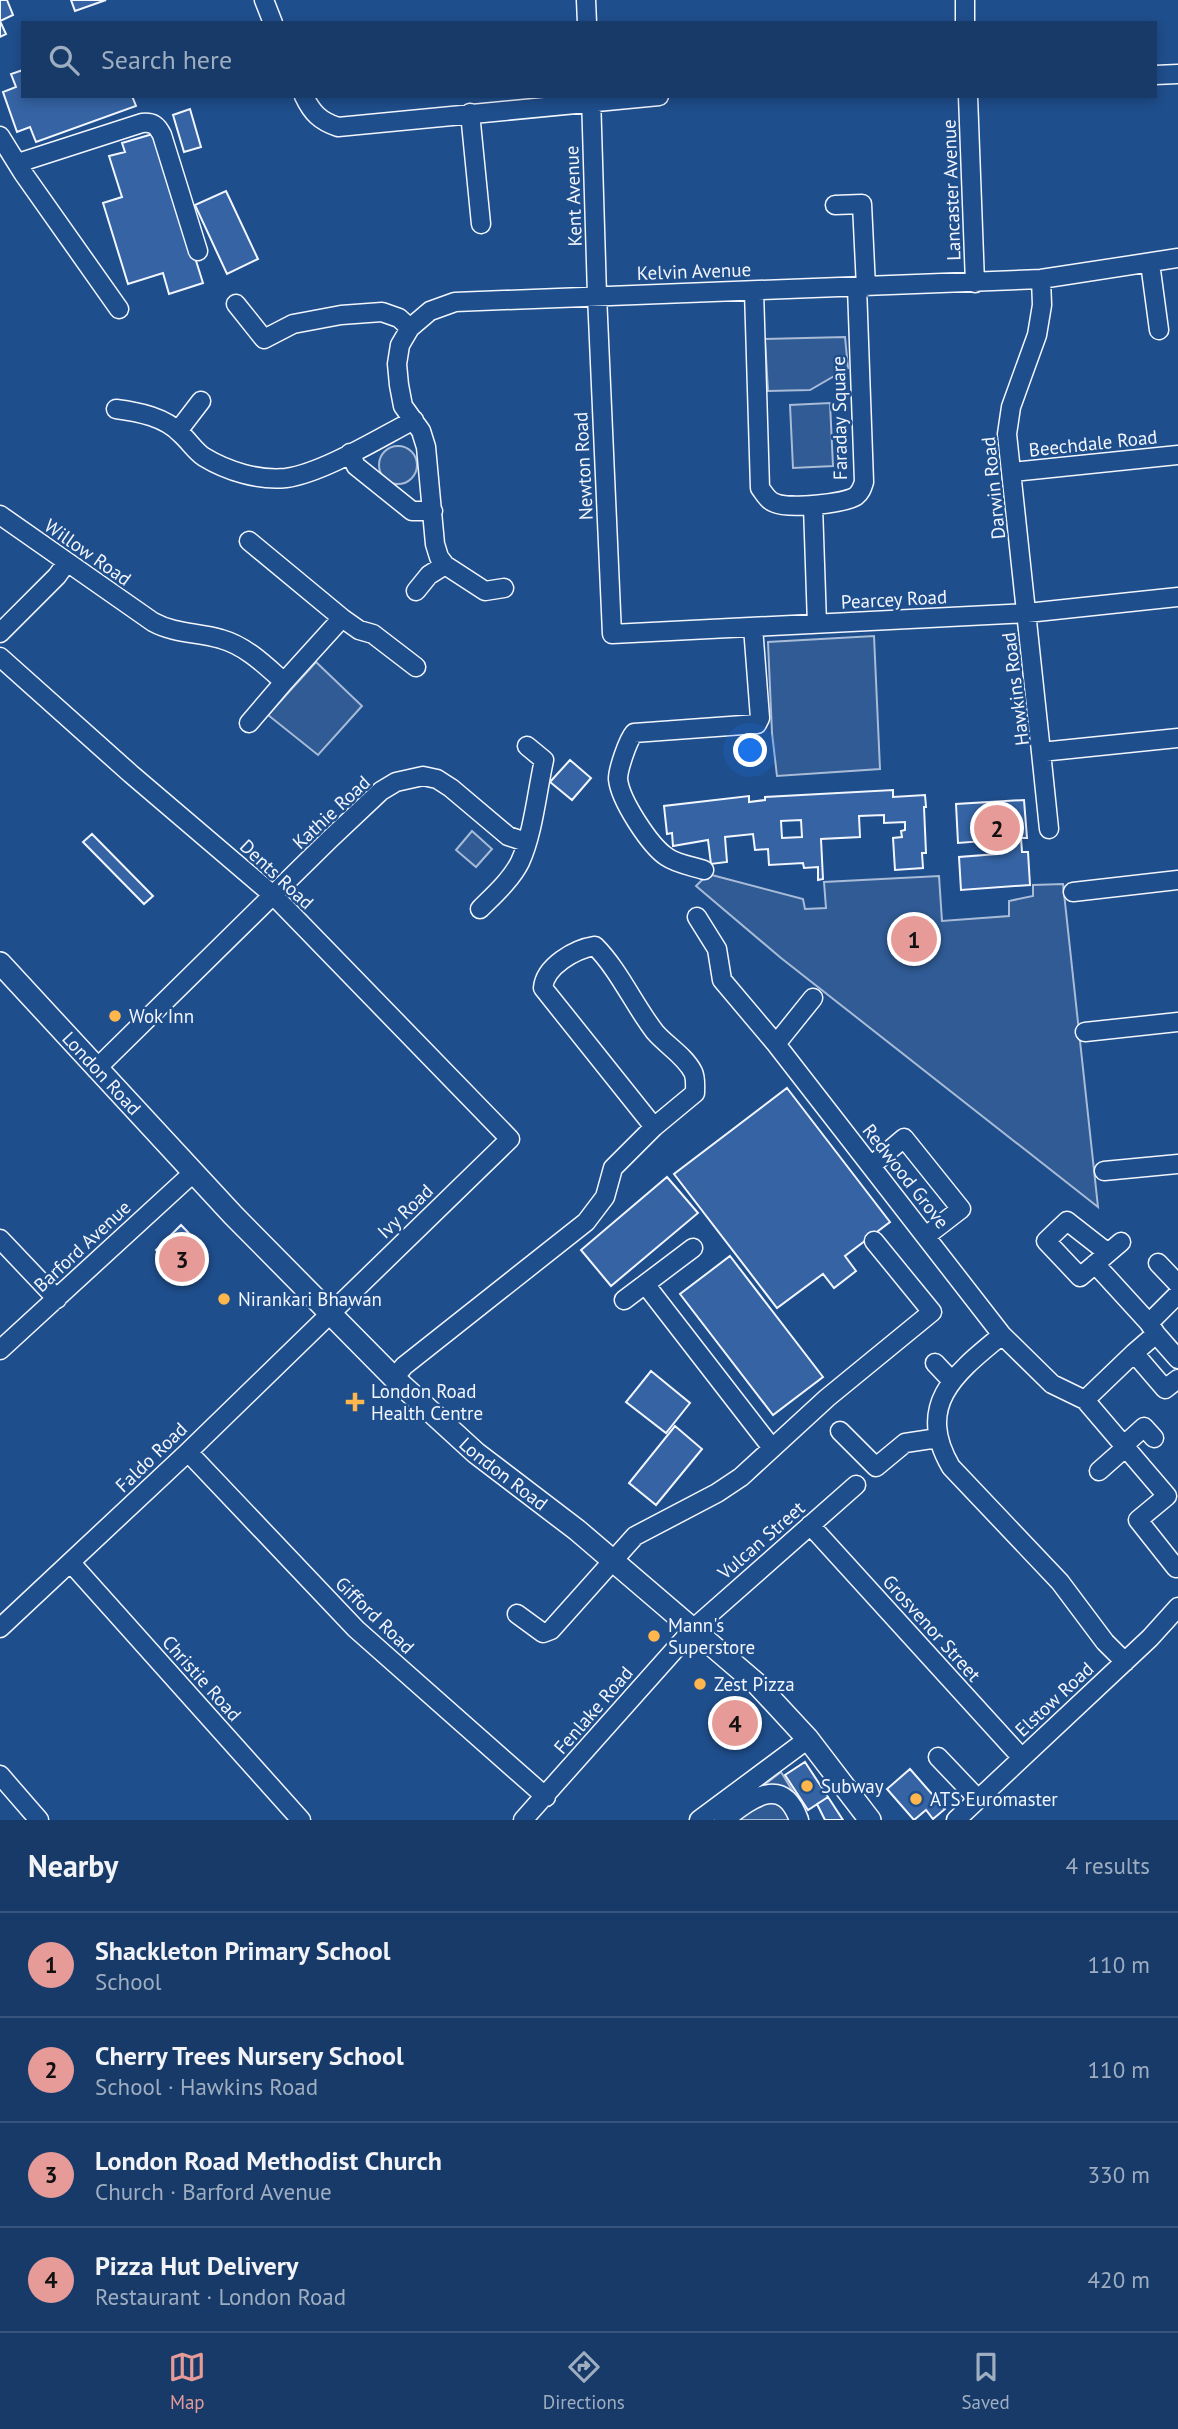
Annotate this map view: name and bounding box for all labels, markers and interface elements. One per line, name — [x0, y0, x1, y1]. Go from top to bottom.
search box — [21, 21, 1157, 98]
icon: search — [45, 41, 83, 79]
text: Search here — [101, 43, 232, 76]
street label: Lancaster Avenue — [937, 119, 965, 261]
street label: Kent Avenue — [559, 145, 587, 247]
street label: Kelvin Avenue — [636, 257, 752, 285]
street label: Faraday Square — [826, 356, 852, 480]
street label: Newton Road — [568, 411, 598, 521]
street label: Beechdale Road — [1028, 424, 1158, 462]
street label: Darwin Road — [976, 435, 1010, 541]
street label: Willow Road — [40, 513, 136, 591]
street label: Pearcey Road — [840, 584, 948, 614]
street label: Hawkins Road — [996, 631, 1034, 747]
your location — [733, 733, 767, 767]
street label: Kathie Road — [287, 770, 375, 854]
pin: 2 — [974, 802, 1020, 854]
street label: Dents Road — [235, 834, 319, 914]
pin: 1 — [891, 913, 937, 965]
place label: Wok Inn — [129, 1004, 194, 1028]
marker: Wok Inn — [107, 1008, 123, 1024]
street label: London Road — [57, 1026, 146, 1120]
street label: Redwood Grove — [858, 1119, 954, 1233]
street label: Ivy Road — [372, 1179, 438, 1243]
street label: Barford Avenue — [29, 1195, 135, 1297]
pin: 3 — [159, 1233, 205, 1285]
place label: Nirankari Bhawan — [238, 1287, 382, 1311]
marker: Nirankari Bhawan — [216, 1291, 232, 1307]
place label: London Road Health Centre — [371, 1379, 483, 1425]
marker: London Road Health Centre — [345, 1392, 365, 1412]
street label: Faldo Road — [110, 1417, 192, 1497]
street label: London Road — [454, 1432, 553, 1515]
street label: Vulcan Street — [712, 1495, 810, 1585]
street label: Grosvenor Street — [878, 1570, 987, 1687]
street label: Gifford Road — [330, 1571, 420, 1659]
place label: Mann's Superstore — [668, 1613, 755, 1659]
marker: Mann's Superstore — [646, 1628, 662, 1644]
street label: Christie Road — [157, 1630, 247, 1726]
street label: Elstow Road — [1010, 1657, 1098, 1741]
street label: Fenlake Road — [548, 1661, 638, 1759]
place label: Zest Pizza — [714, 1672, 795, 1696]
marker: Zest Pizza — [692, 1676, 708, 1692]
pin: 4 — [712, 1697, 758, 1749]
place label: Subway — [821, 1774, 884, 1798]
marker: Subway — [799, 1778, 815, 1794]
place label: ATS Euromaster — [930, 1787, 1058, 1811]
marker: ATS Euromaster — [908, 1791, 924, 1807]
text: Nearby — [28, 1846, 118, 1885]
text: 4 results — [1066, 1851, 1150, 1880]
text: Shackleton Primary School — [95, 1934, 390, 1967]
text: 1 — [44, 1950, 58, 1979]
text: 110 m — [1088, 1950, 1150, 1979]
text: School — [95, 1967, 162, 1996]
text: Cherry Trees Nursery School — [95, 2039, 404, 2072]
text: 2 — [44, 2055, 58, 2084]
text: 110 m — [1088, 2055, 1150, 2084]
text: School · Hawkins Road — [95, 2072, 318, 2101]
text: London Road Methodist Church — [95, 2144, 442, 2177]
text: 3 — [44, 2160, 58, 2189]
text: 330 m — [1088, 2160, 1150, 2189]
text: Church · Barford Avenue — [95, 2177, 332, 2206]
text: Pizza Hut Delivery — [95, 2249, 298, 2282]
text: 4 — [44, 2265, 58, 2294]
text: 420 m — [1088, 2265, 1150, 2294]
text: Restaurant · London Road — [95, 2282, 346, 2311]
tab: Map — [168, 2348, 206, 2414]
tab: Directions — [543, 2348, 625, 2414]
tab: Saved — [961, 2348, 1010, 2414]

